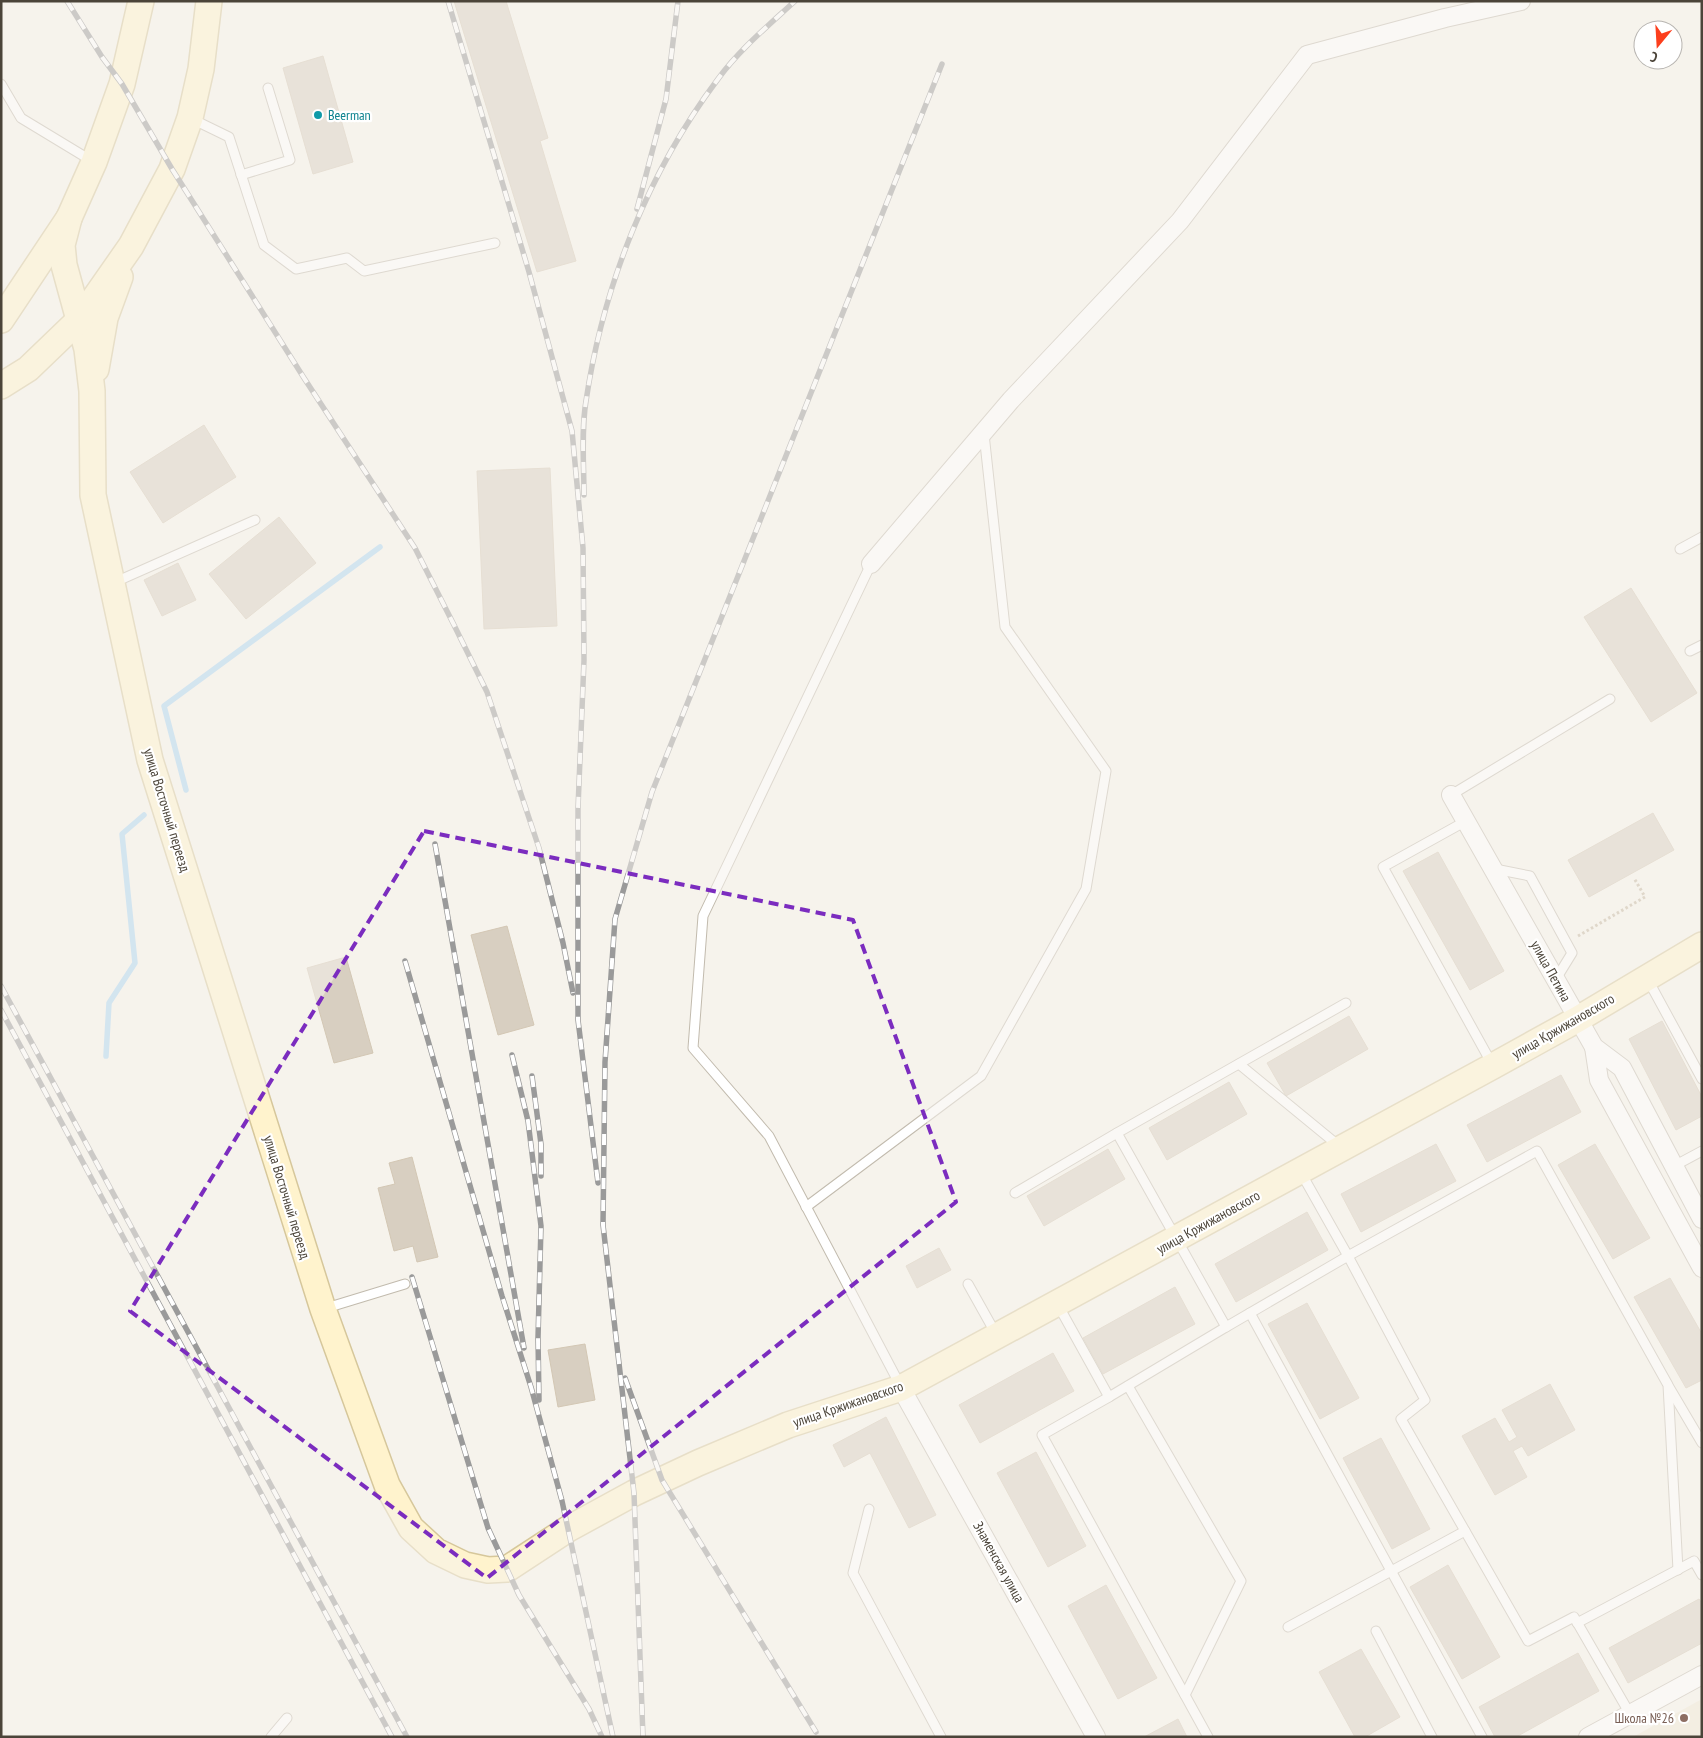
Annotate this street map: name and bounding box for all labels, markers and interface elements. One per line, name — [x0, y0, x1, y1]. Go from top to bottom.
north arrow — [1633, 20, 1683, 70]
text: С — [1648, 48, 1660, 67]
place label: Beerman — [328, 106, 371, 124]
marker: Beerman — [312, 109, 324, 121]
street label: улица Восточный переезд — [140, 746, 194, 874]
street label: улица Петина — [1527, 937, 1575, 1005]
street label: улица Кржижановского — [1508, 989, 1618, 1063]
street label: улица Восточный переезд — [260, 1133, 314, 1261]
street label: улица Кржижановского — [1153, 1186, 1263, 1258]
street label: улица Кржижановского — [790, 1377, 906, 1431]
street label: Знаменская улица — [969, 1518, 1029, 1606]
place label: Школа №26 — [1614, 1709, 1674, 1727]
marker: Школа №26 — [1678, 1712, 1690, 1724]

